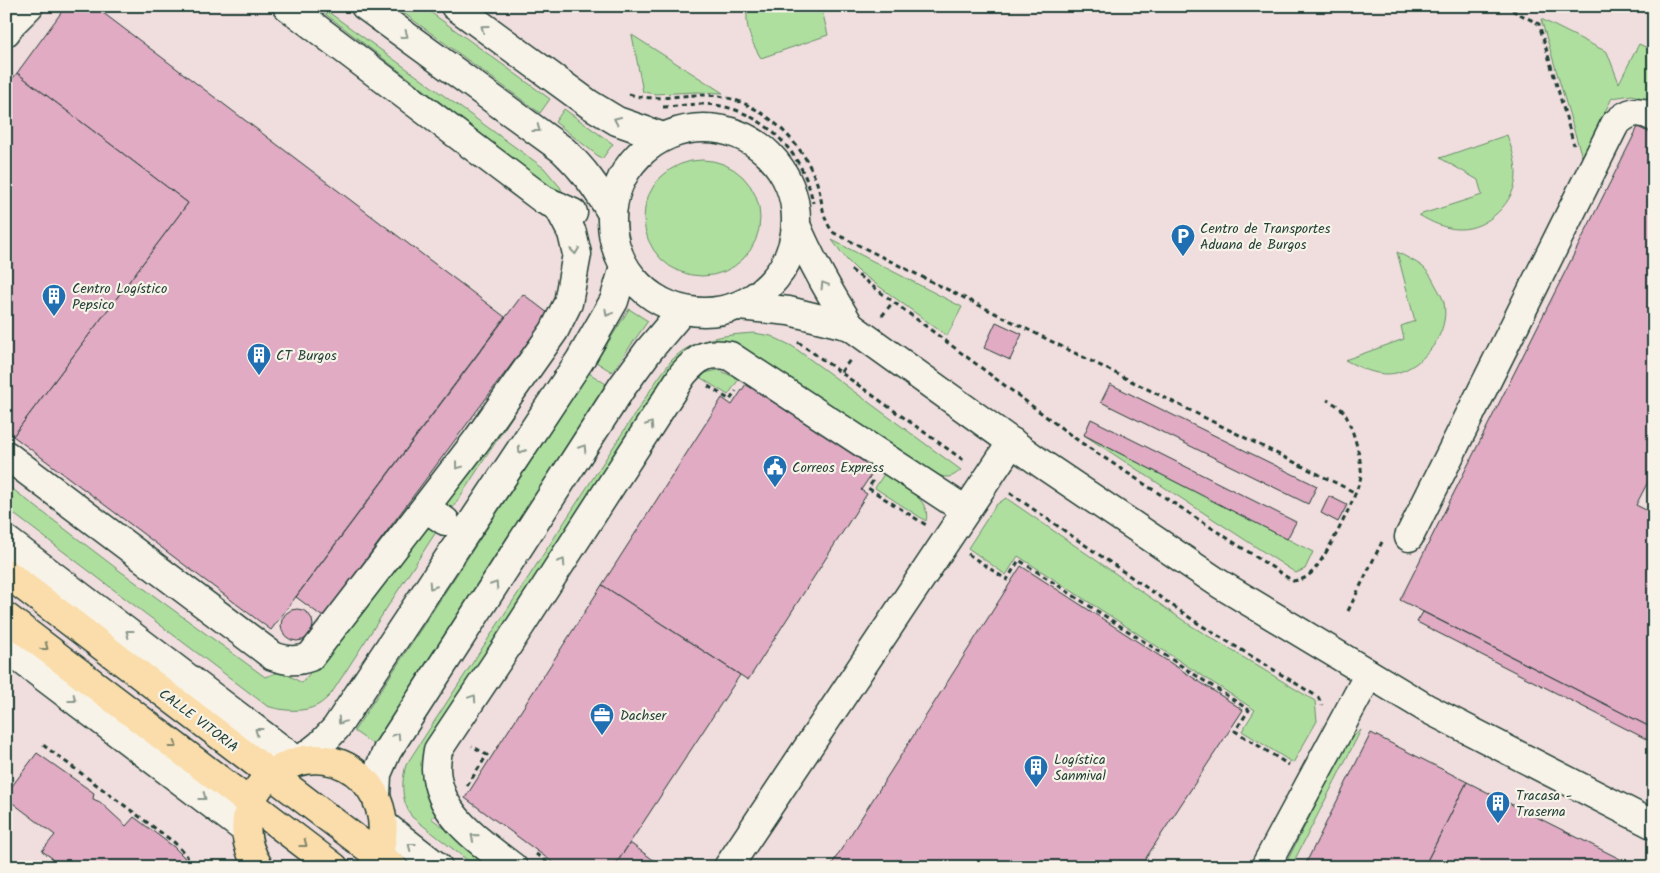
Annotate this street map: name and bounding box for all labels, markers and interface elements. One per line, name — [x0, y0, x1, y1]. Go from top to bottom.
one-way arrow — [481, 25, 490, 33]
one-way arrow — [399, 29, 409, 38]
one-way arrow — [613, 115, 622, 126]
one-way arrow — [531, 124, 540, 132]
place label: Centro de Transportes Aduana de Burgos — [1200, 218, 1331, 256]
parking icon: Centro de Transportes Aduana de Burgos — [1170, 223, 1196, 257]
one-way arrow — [569, 247, 580, 255]
place label: Centro Logístico Pepsico — [72, 278, 167, 316]
one-way arrow — [821, 281, 831, 290]
building icon: Centro Logístico Pepsico — [41, 283, 67, 317]
one-way arrow — [604, 307, 614, 316]
building icon: CT Burgos — [246, 342, 272, 376]
place label: CT Burgos — [276, 345, 337, 367]
one-way arrow — [644, 421, 653, 431]
one-way arrow — [518, 444, 527, 454]
one-way arrow — [576, 445, 586, 454]
public building icon: Correos Express — [762, 454, 788, 488]
place label: Correos Express — [792, 457, 884, 479]
one-way arrow — [455, 460, 463, 469]
one-way arrow — [556, 558, 565, 567]
one-way arrow — [429, 580, 438, 589]
one-way arrow — [488, 581, 498, 590]
one-way arrow — [125, 630, 135, 639]
one-way arrow — [39, 641, 49, 650]
street label: CALLE VITORIA — [154, 683, 243, 758]
one-way arrow — [67, 693, 76, 701]
one-way arrow — [467, 694, 476, 703]
office icon: Dachser — [589, 702, 615, 736]
place label: Dachser — [620, 705, 668, 727]
one-way arrow — [338, 715, 347, 724]
one-way arrow — [255, 729, 264, 737]
one-way arrow — [391, 732, 400, 742]
one-way arrow — [168, 740, 177, 748]
place label: Logística Sanmival — [1054, 749, 1106, 787]
building icon: Logística Sanmival — [1023, 754, 1049, 788]
place label: Tracasa - Traserna — [1516, 785, 1572, 823]
building icon: Tracasa - Traserna — [1485, 790, 1511, 824]
one-way arrow — [197, 791, 207, 800]
one-way arrow — [471, 834, 480, 843]
one-way arrow — [298, 838, 307, 847]
one-way arrow — [407, 843, 417, 852]

